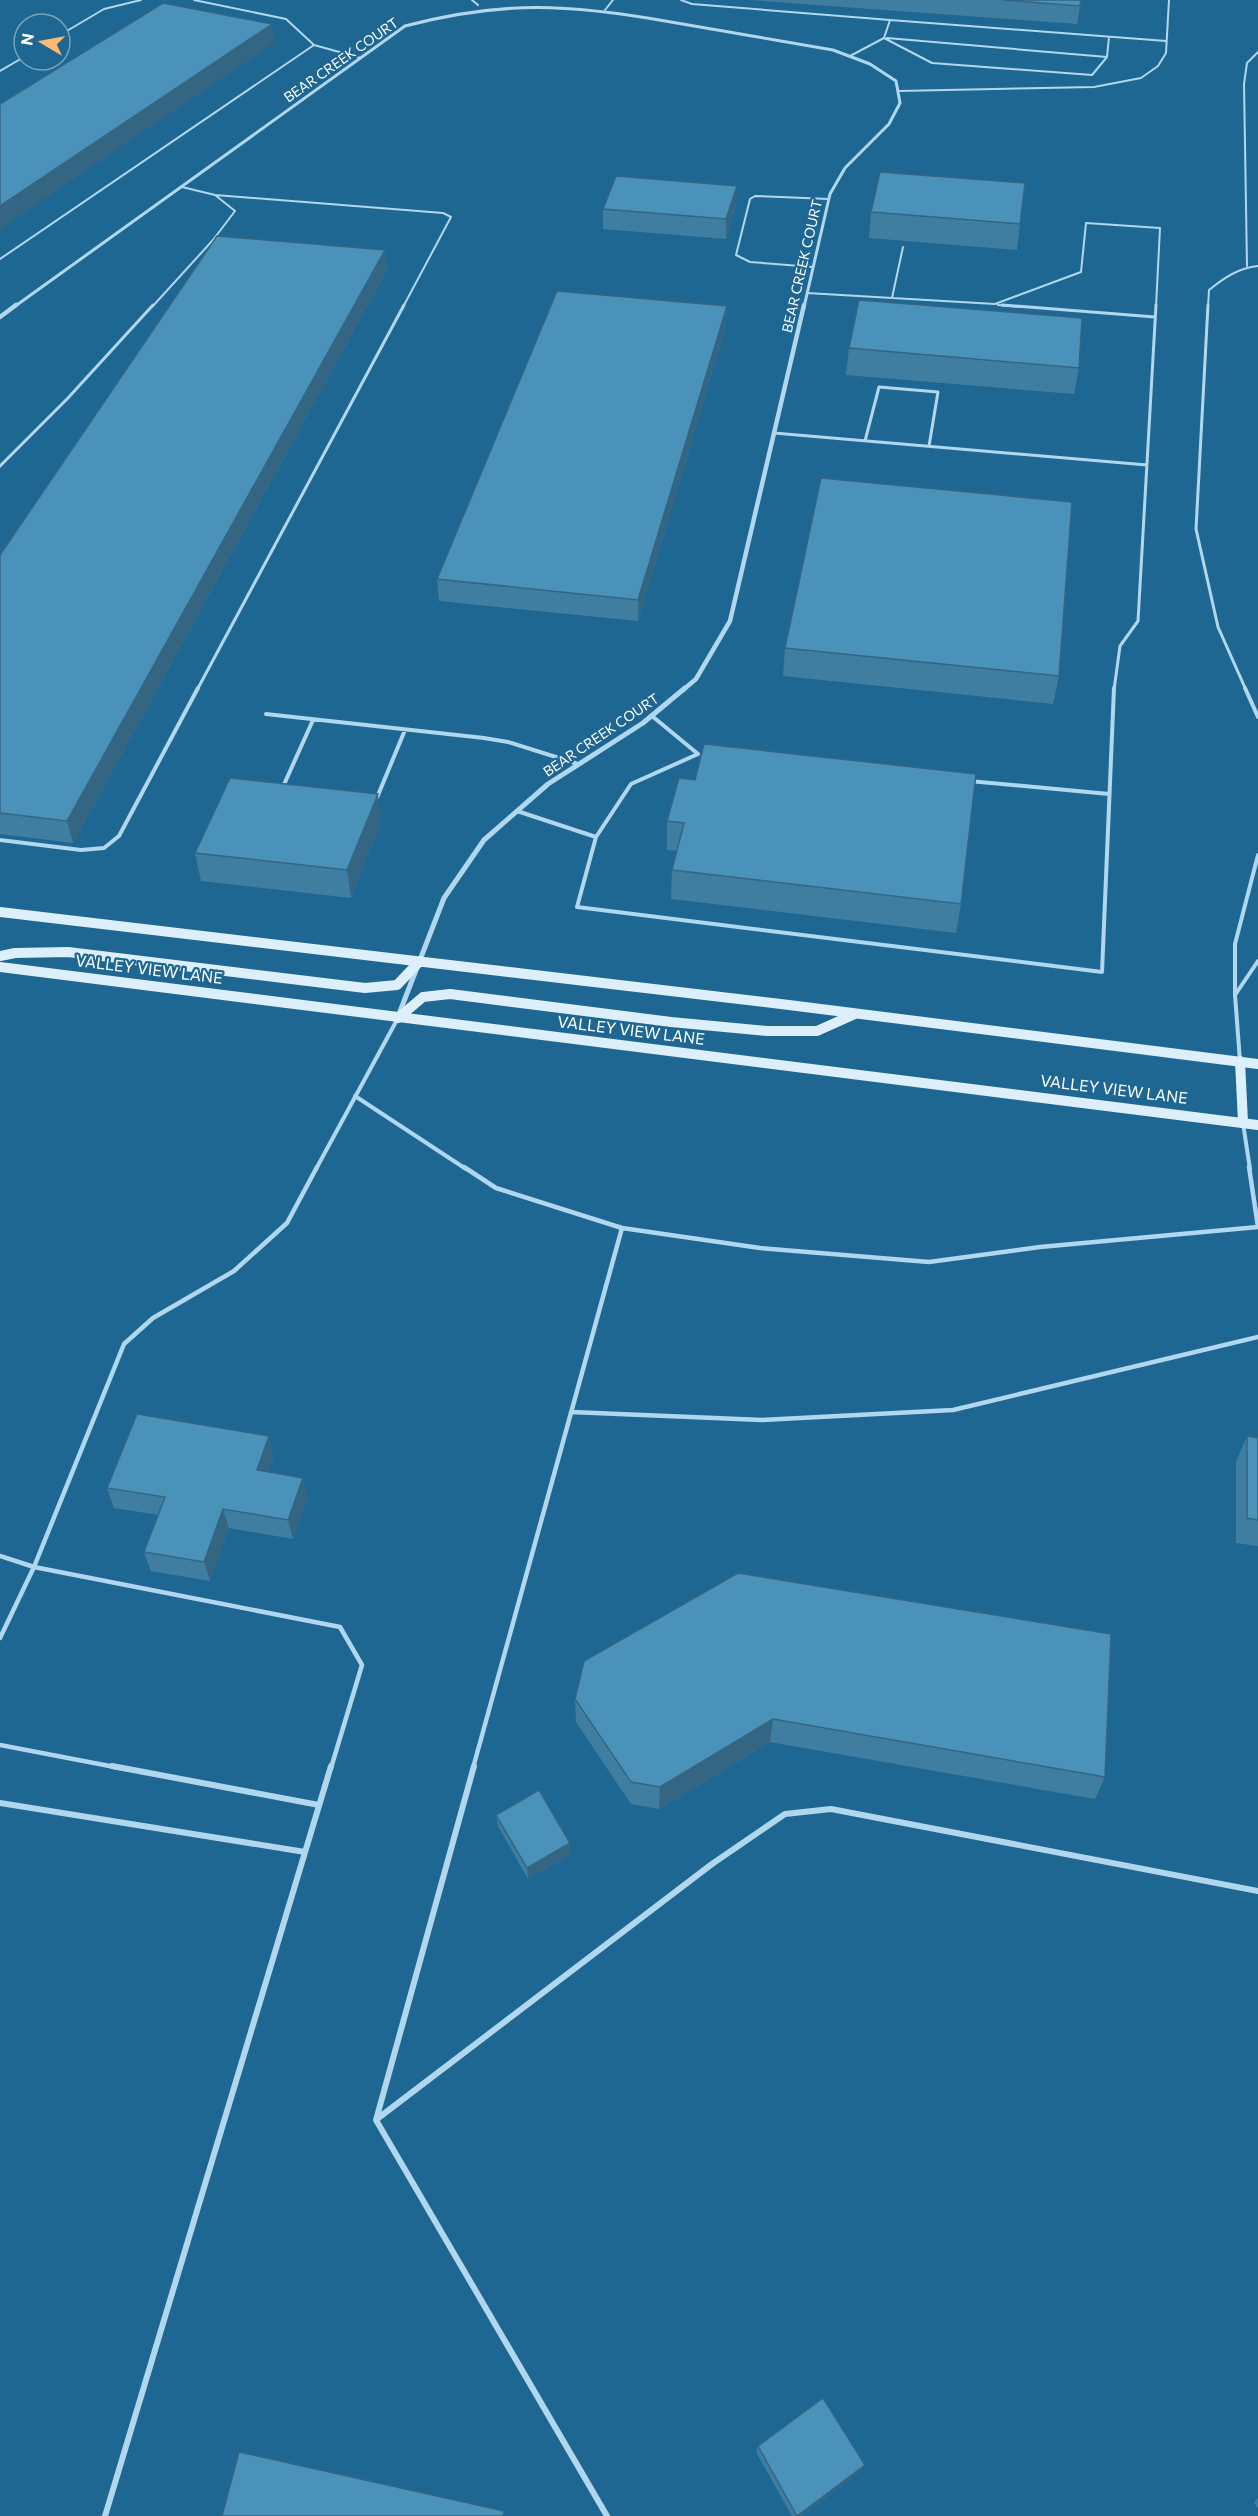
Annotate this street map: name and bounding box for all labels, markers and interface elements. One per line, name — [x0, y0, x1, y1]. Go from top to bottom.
north arrow — [12, 12, 72, 72]
street label: BEAR CREEK COURT — [280, 14, 401, 106]
text: N — [16, 32, 37, 47]
street label: BEAR CREEK COURT — [778, 198, 825, 334]
street label: BEAR CREEK COURT — [540, 689, 662, 780]
street label: VALLEY VIEW LANE — [74, 950, 224, 987]
street label: VALLEY VIEW LANE — [556, 1011, 706, 1048]
street label: VALLEY VIEW LANE — [1039, 1070, 1189, 1107]

